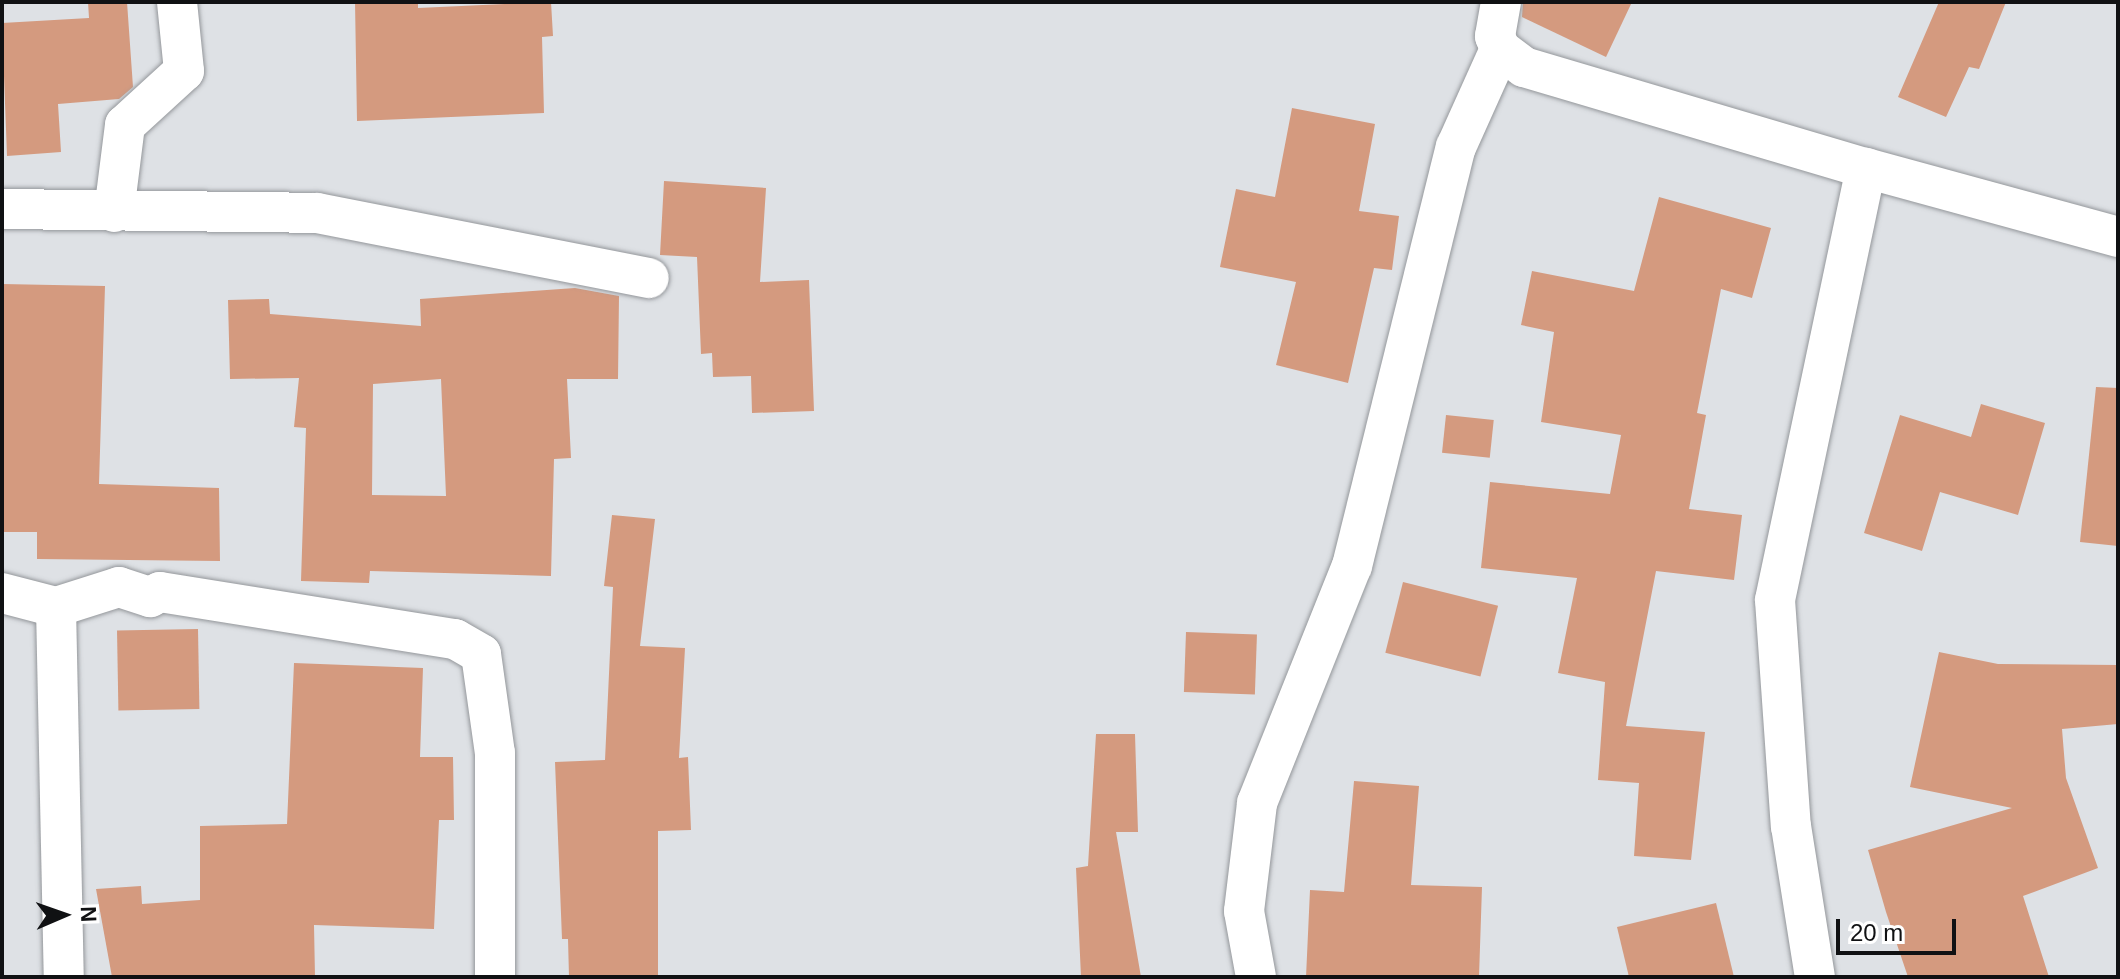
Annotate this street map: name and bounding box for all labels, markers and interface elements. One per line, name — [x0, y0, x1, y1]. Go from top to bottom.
north arrow — [24, 875, 104, 955]
scale bar — [1840, 903, 1960, 953]
text: N — [76, 906, 101, 923]
text: 20 m — [1850, 919, 1903, 946]

